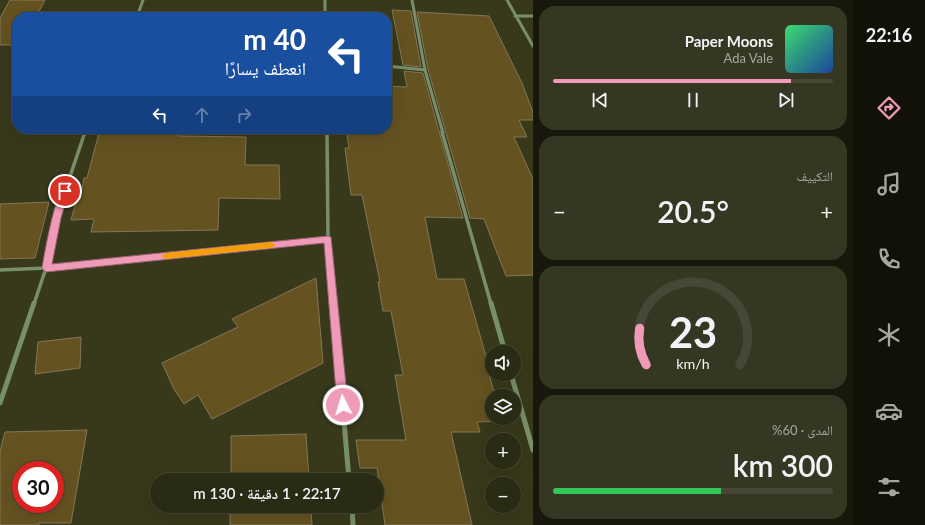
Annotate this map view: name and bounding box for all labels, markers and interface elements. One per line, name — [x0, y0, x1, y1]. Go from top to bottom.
text: 40 m — [243, 22, 306, 56]
text: 22:16 — [866, 24, 912, 46]
icon: left — [320, 28, 372, 80]
text: Paper Moons — [685, 32, 773, 50]
text: Ada Vale — [724, 50, 773, 66]
text: انعطف يسارًا — [225, 57, 306, 79]
icon: previous — [589, 89, 611, 111]
icon: pause — [682, 89, 704, 111]
icon: next — [775, 89, 797, 111]
icon: directions — [875, 94, 903, 122]
icon: left — [149, 104, 171, 126]
icon: ahead — [191, 104, 213, 126]
icon: right — [233, 104, 255, 126]
text: التكييف — [797, 168, 833, 184]
icon: music — [875, 170, 903, 198]
pin — [48, 174, 82, 208]
icon: arrive — [54, 180, 76, 202]
text: 20.5° — [657, 193, 729, 229]
text: − — [553, 198, 566, 225]
text: + — [820, 198, 833, 225]
icon: phone — [875, 245, 903, 273]
text: 23 — [669, 307, 717, 357]
icon: climate — [875, 321, 903, 349]
map controls — [485, 345, 521, 513]
button: sound — [485, 345, 521, 381]
text: km/h — [676, 355, 710, 372]
position arrow — [322, 384, 364, 426]
button: layers — [485, 389, 521, 425]
icon: car — [875, 397, 903, 425]
text: المدى · 60% — [772, 422, 833, 438]
button: + — [485, 433, 521, 469]
text: 300 km — [733, 447, 833, 483]
speed limit sign: 30 — [12, 461, 64, 513]
icon: filters — [875, 473, 903, 501]
button: − — [485, 477, 521, 513]
text: 22:17 · 1 دقيقة · 130 m — [193, 484, 341, 502]

